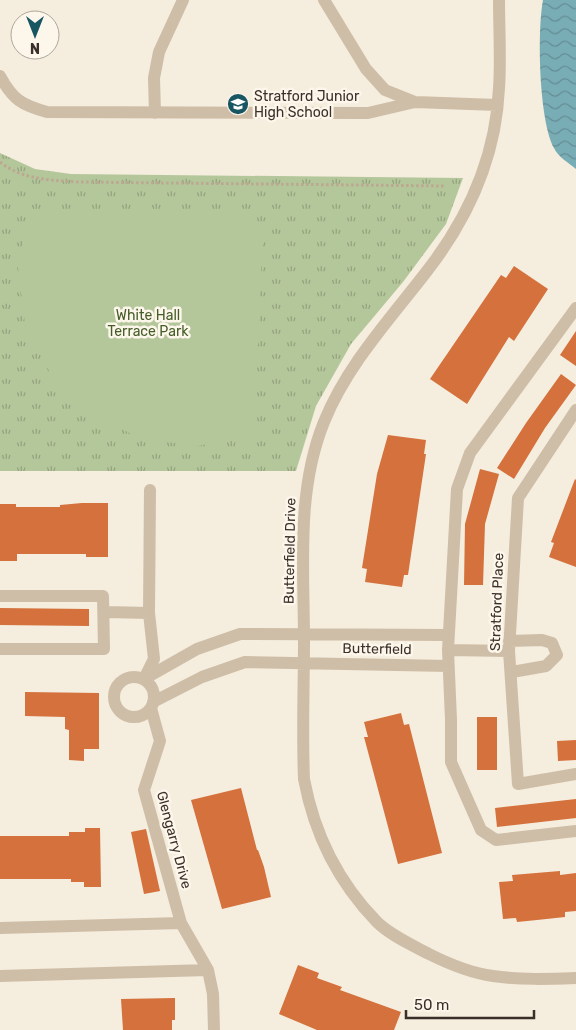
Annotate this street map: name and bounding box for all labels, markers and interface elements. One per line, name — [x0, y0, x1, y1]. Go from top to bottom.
north arrow — [10, 10, 60, 60]
text: N — [30, 39, 40, 56]
place label: Stratford Junior High School — [254, 88, 360, 121]
school or university icon: Stratford Junior High School — [226, 92, 250, 116]
park label: White Hall Terrace Park — [108, 307, 189, 340]
street label: Butterfield Drive — [281, 498, 299, 604]
street label: Stratford Place — [487, 552, 507, 651]
street label: Butterfield — [342, 640, 412, 658]
street label: Glengarry Drive — [153, 789, 195, 891]
scale bar — [406, 988, 534, 1020]
text: 50 m — [414, 996, 449, 1014]

